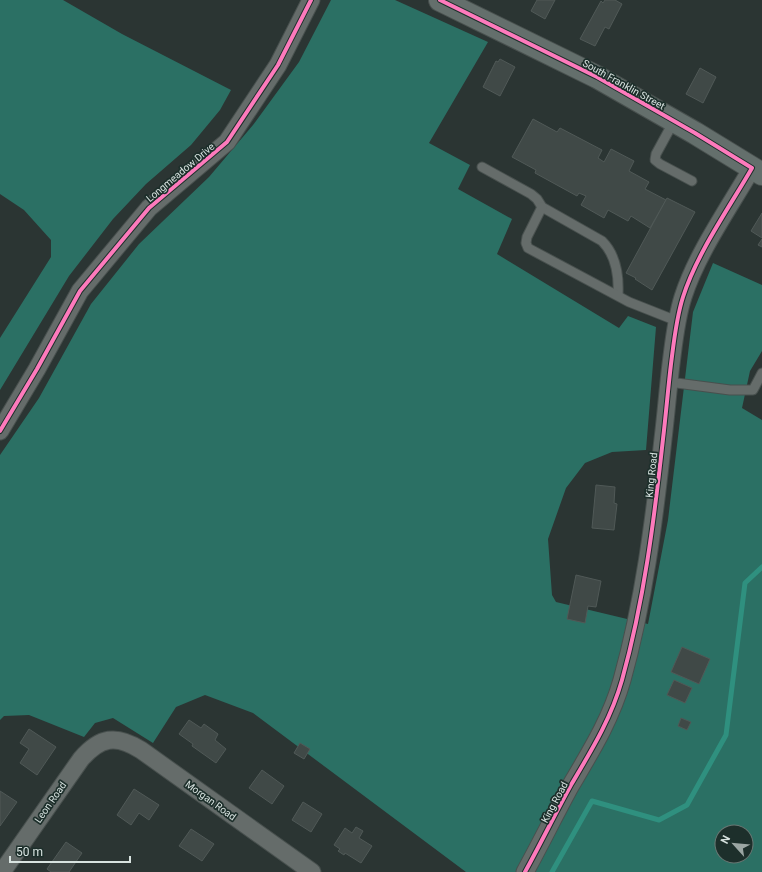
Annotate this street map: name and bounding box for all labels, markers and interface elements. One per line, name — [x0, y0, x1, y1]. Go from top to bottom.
street label: South Franklin Street — [581, 57, 667, 112]
street label: Longmeadow Drive — [144, 141, 217, 204]
street label: King Road — [644, 452, 659, 498]
street label: Morgan Road — [183, 778, 238, 822]
street label: Leon Road — [32, 780, 68, 825]
street label: King Road — [539, 780, 570, 825]
north arrow — [714, 824, 754, 864]
text: N — [718, 833, 733, 846]
scale bar — [10, 838, 130, 864]
text: 50 m — [16, 845, 43, 859]

